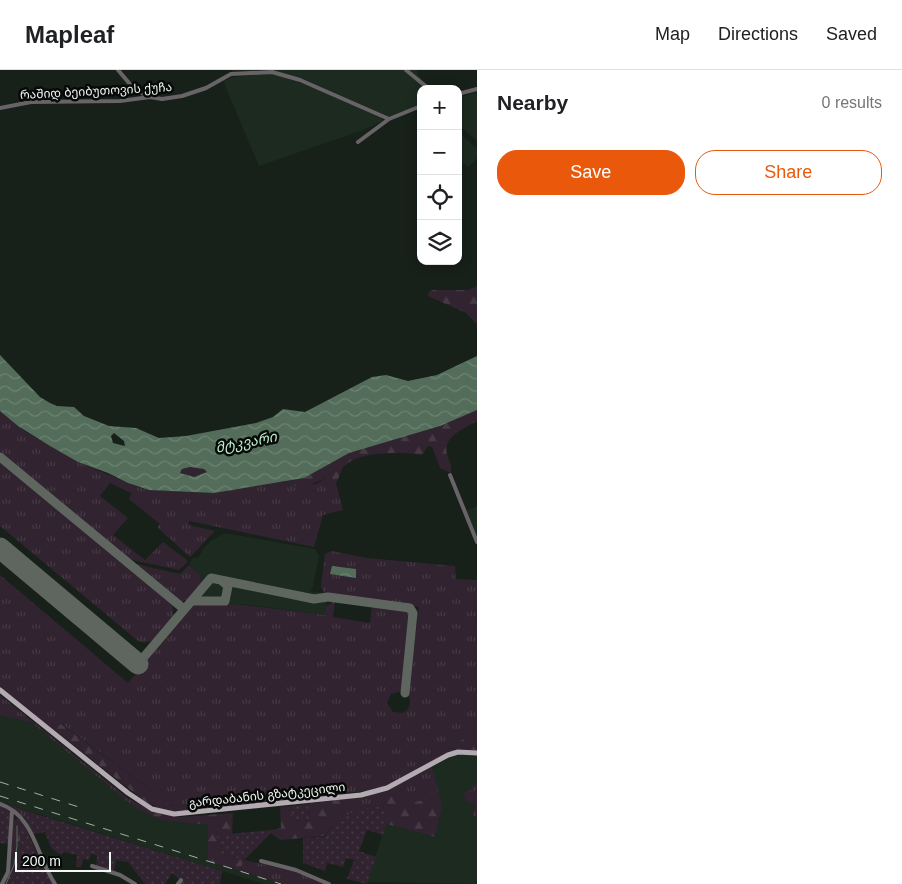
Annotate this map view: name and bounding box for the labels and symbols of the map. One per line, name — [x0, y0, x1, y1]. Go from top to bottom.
street label: რაშიდ ბეიბუთოვის ქუჩა — [20, 80, 172, 103]
water label: მტკვარი — [214, 428, 279, 457]
street label: გარდაბანის გზატკეცილი — [188, 780, 346, 811]
scale bar — [15, 849, 111, 872]

